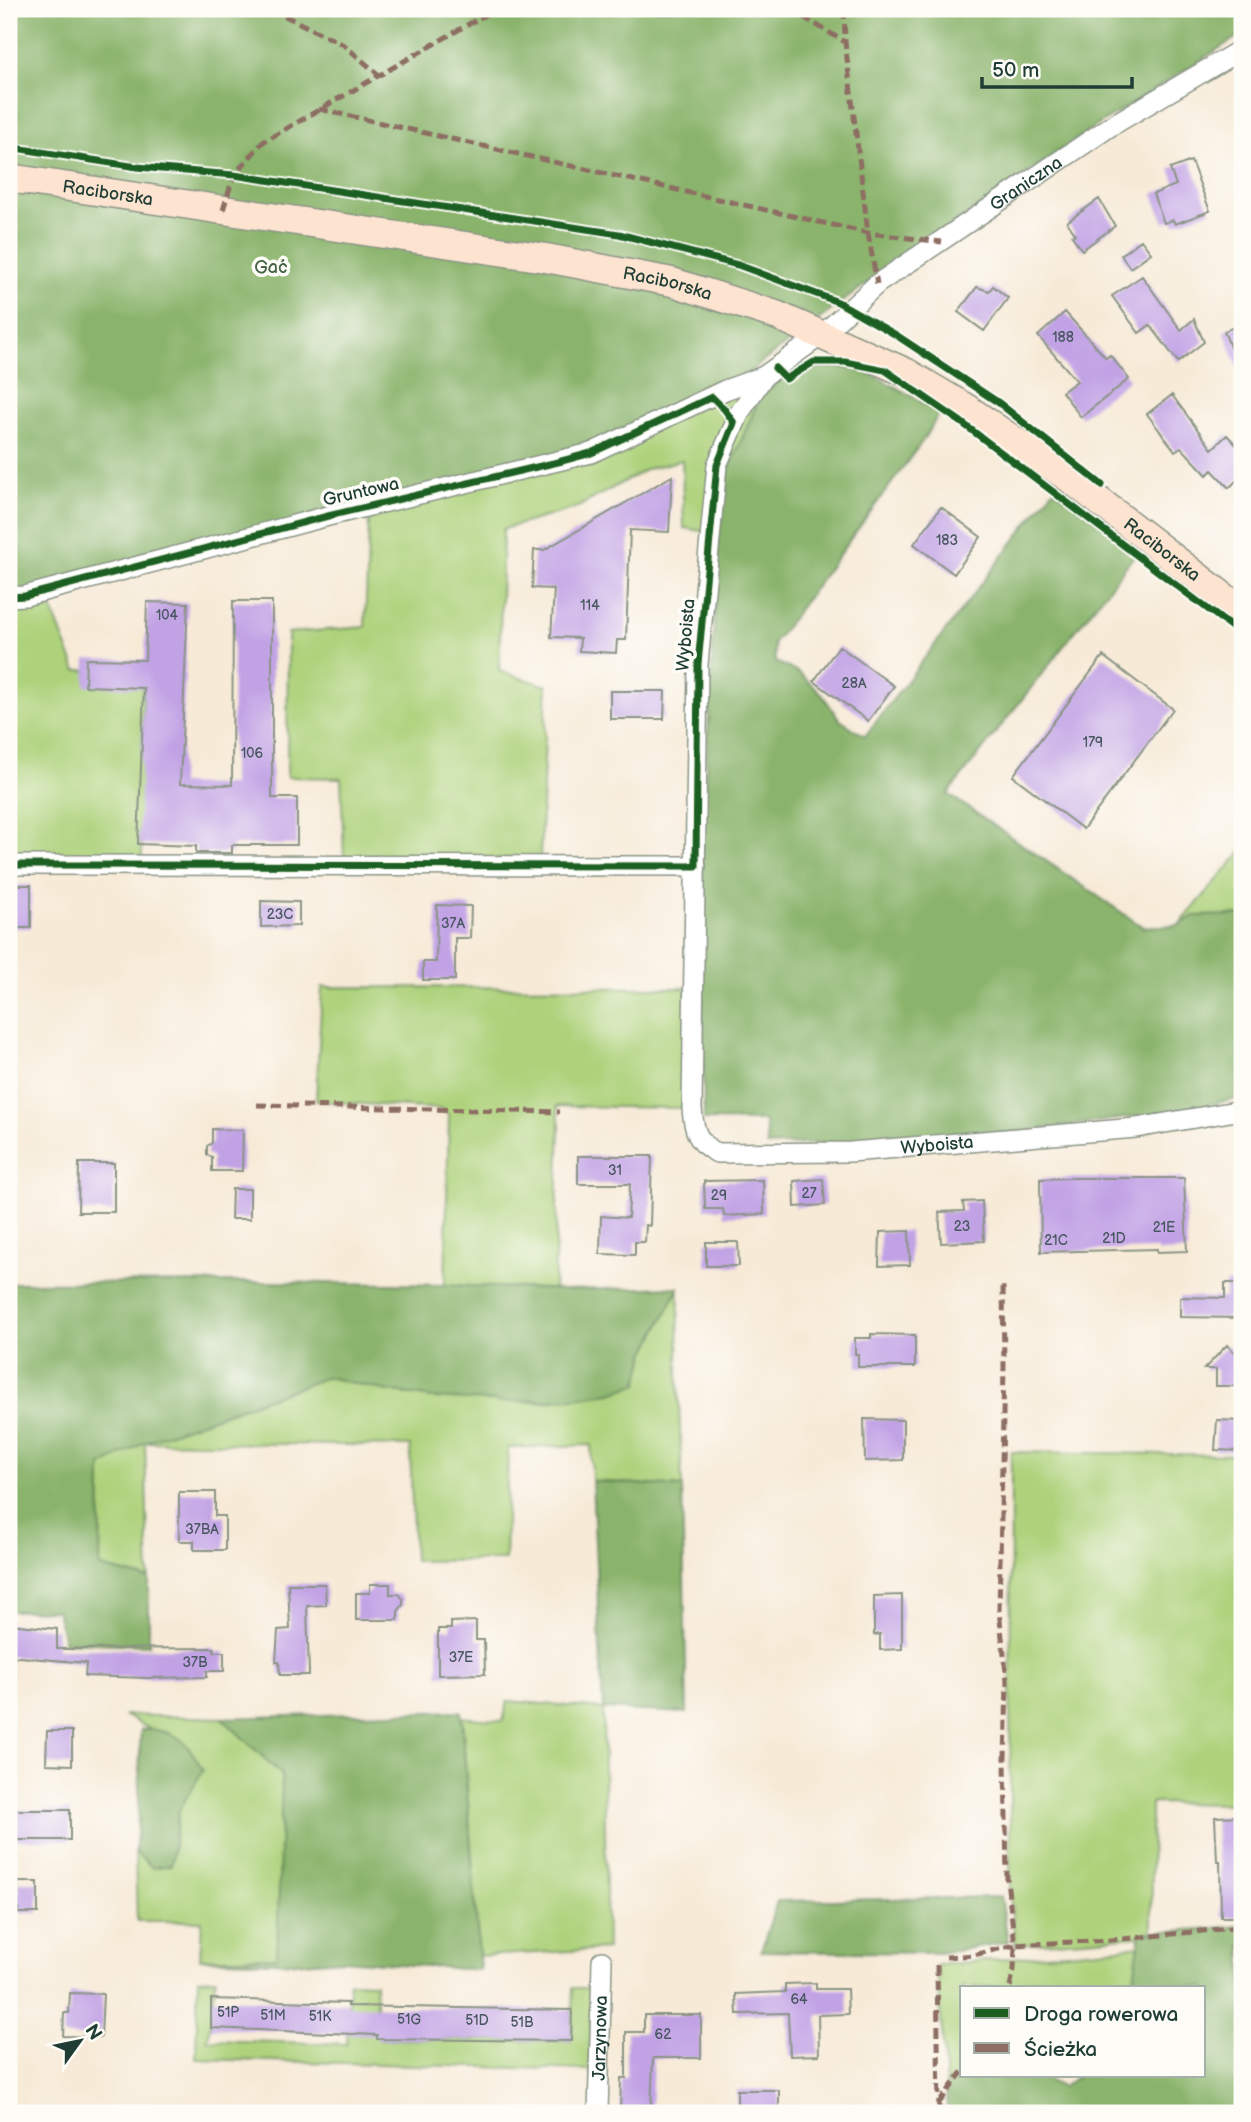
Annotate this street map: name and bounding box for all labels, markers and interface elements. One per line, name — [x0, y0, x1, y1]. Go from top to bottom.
scale bar — [982, 46, 1132, 90]
text: 50 m — [992, 58, 1039, 83]
street label: Graniczna — [986, 152, 1066, 215]
street label: Raciborska — [61, 176, 155, 210]
park label: Gać — [254, 257, 288, 278]
street label: Raciborska — [621, 262, 715, 305]
house number: 188 — [1052, 329, 1074, 346]
street label: Gruntowa — [321, 473, 401, 511]
street label: Raciborska — [1119, 513, 1205, 586]
house number: 183 — [936, 532, 958, 549]
house number: 114 — [580, 597, 600, 614]
street label: Wyboista — [672, 598, 700, 672]
house number: 104 — [156, 607, 179, 624]
house number: 28A — [842, 675, 867, 692]
house number: 179 — [1083, 734, 1103, 751]
house number: 106 — [241, 745, 264, 762]
house number: 23C — [267, 906, 293, 923]
house number: 37A — [441, 915, 465, 932]
street label: Wyboista — [900, 1131, 974, 1158]
house number: 31 — [608, 1162, 622, 1179]
house number: 27 — [801, 1185, 817, 1202]
house number: 29 — [711, 1187, 727, 1204]
house number: 23 — [954, 1218, 970, 1235]
house number: 21E — [1153, 1219, 1175, 1236]
house number: 21D — [1102, 1230, 1126, 1247]
house number: 21C — [1044, 1232, 1068, 1249]
house number: 37BA — [185, 1521, 219, 1538]
house number: 37E — [449, 1649, 473, 1666]
house number: 37B — [182, 1654, 208, 1671]
legend — [960, 1986, 1206, 2076]
house number: 64 — [790, 1991, 808, 2008]
street label: Jarzynowa — [588, 1995, 612, 2081]
text: Droga rowerowa — [1024, 2002, 1178, 2027]
house number: 51P — [217, 2004, 239, 2021]
north arrow — [46, 2007, 116, 2076]
house number: 51M — [260, 2007, 286, 2024]
house number: 51K — [309, 2008, 332, 2025]
house number: 51G — [397, 2011, 421, 2028]
house number: 51D — [465, 2012, 489, 2029]
house number: 51B — [510, 2014, 534, 2031]
text: N — [79, 2020, 107, 2045]
house number: 62 — [655, 2026, 672, 2043]
text: Ścieżka — [1024, 2037, 1097, 2062]

